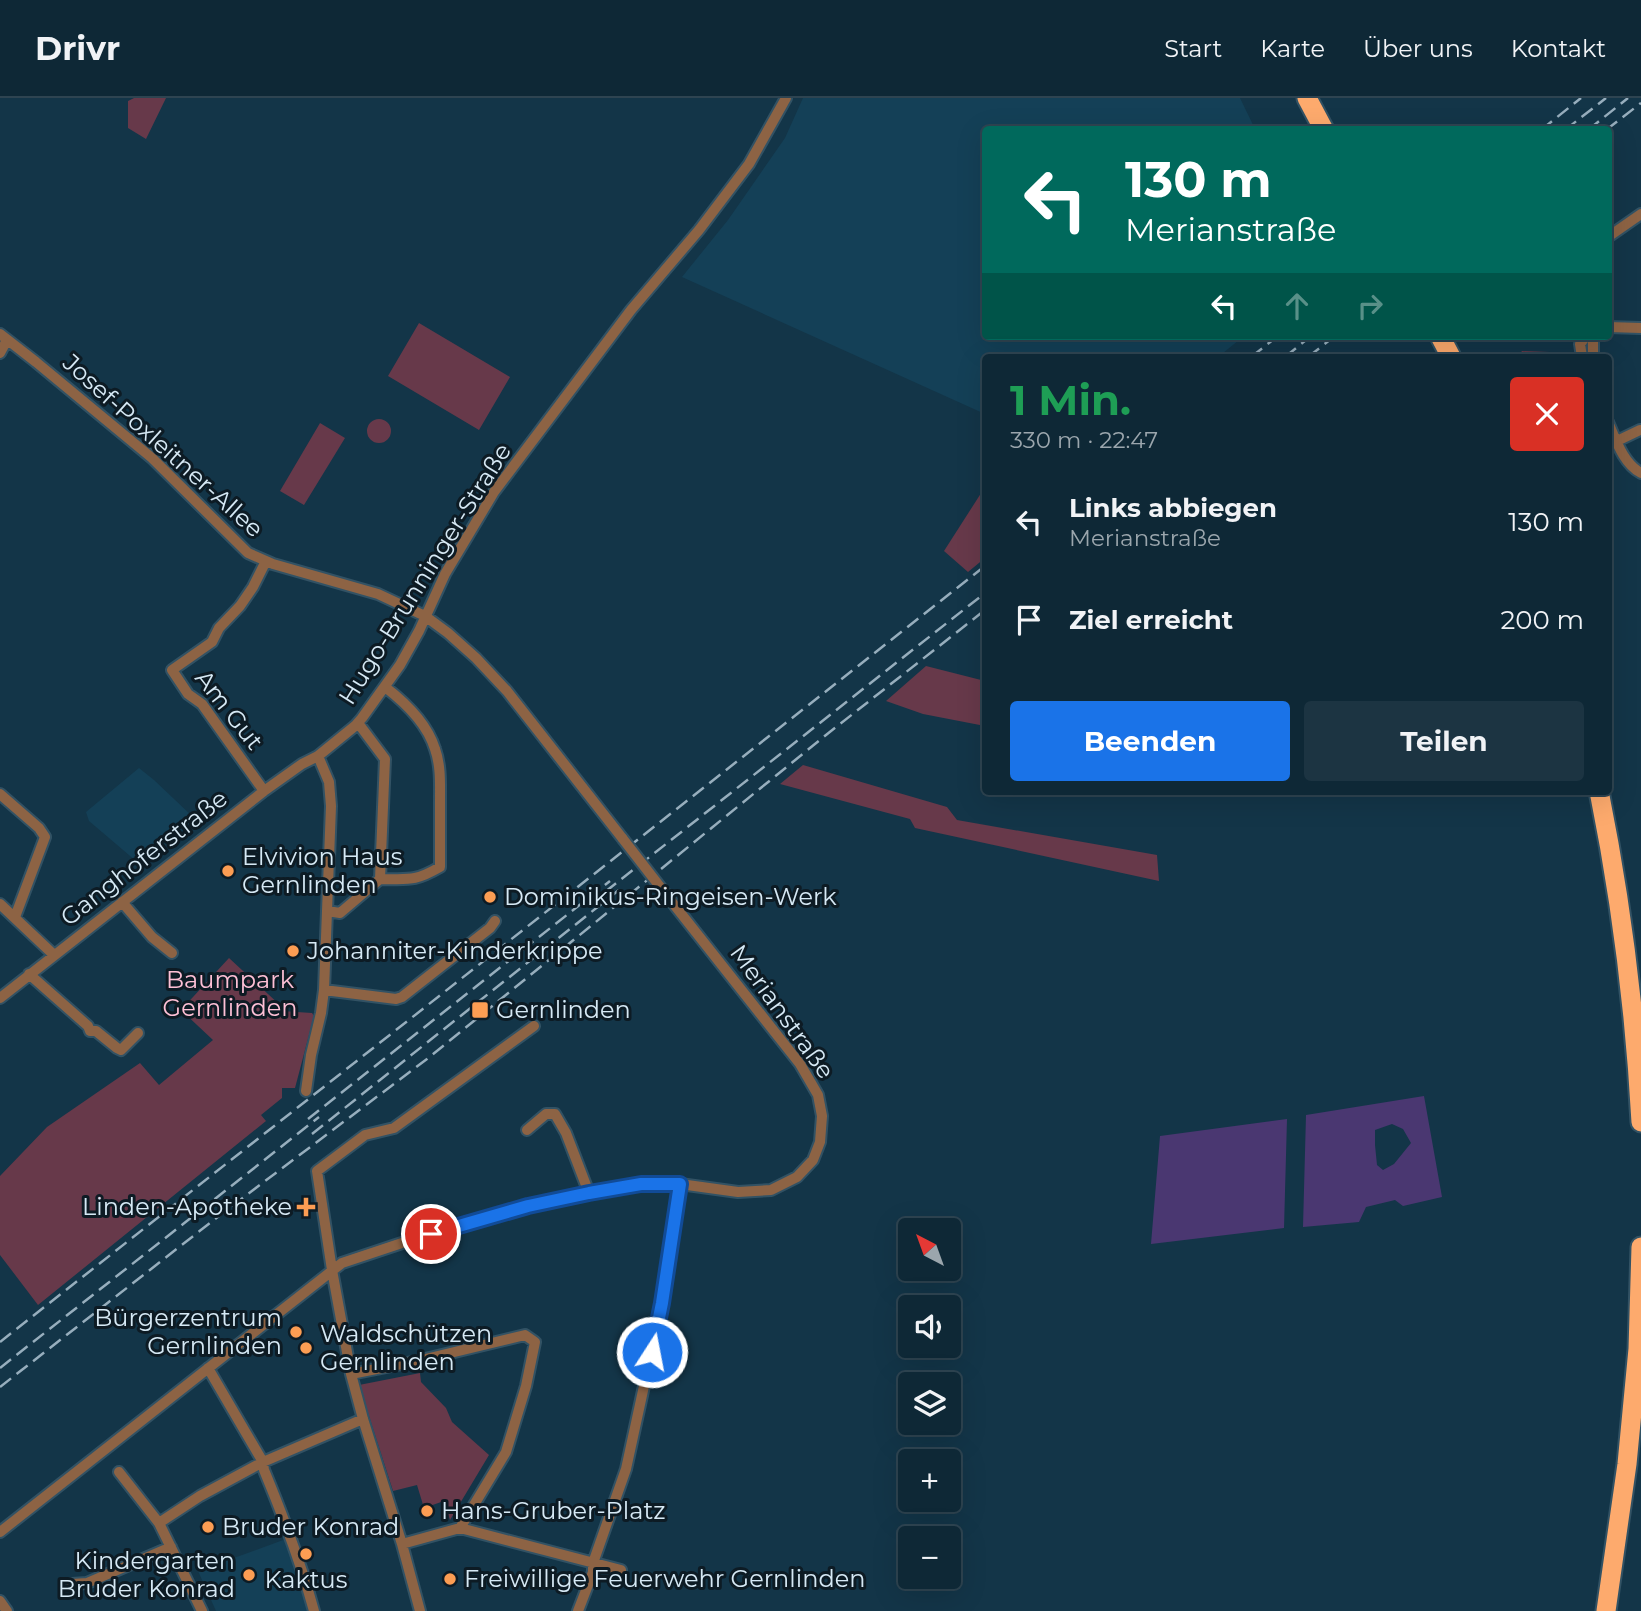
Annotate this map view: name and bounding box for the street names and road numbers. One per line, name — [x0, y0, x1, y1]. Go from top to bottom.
street label: Josef-Poxleitner-Allee — [56, 347, 270, 543]
street label: Hugo-Brunninger-Straße — [332, 438, 517, 710]
street label: Am Gut — [189, 664, 270, 756]
street label: Ganghoferstraße — [55, 784, 233, 932]
street label: Merianstraße — [724, 939, 841, 1084]

